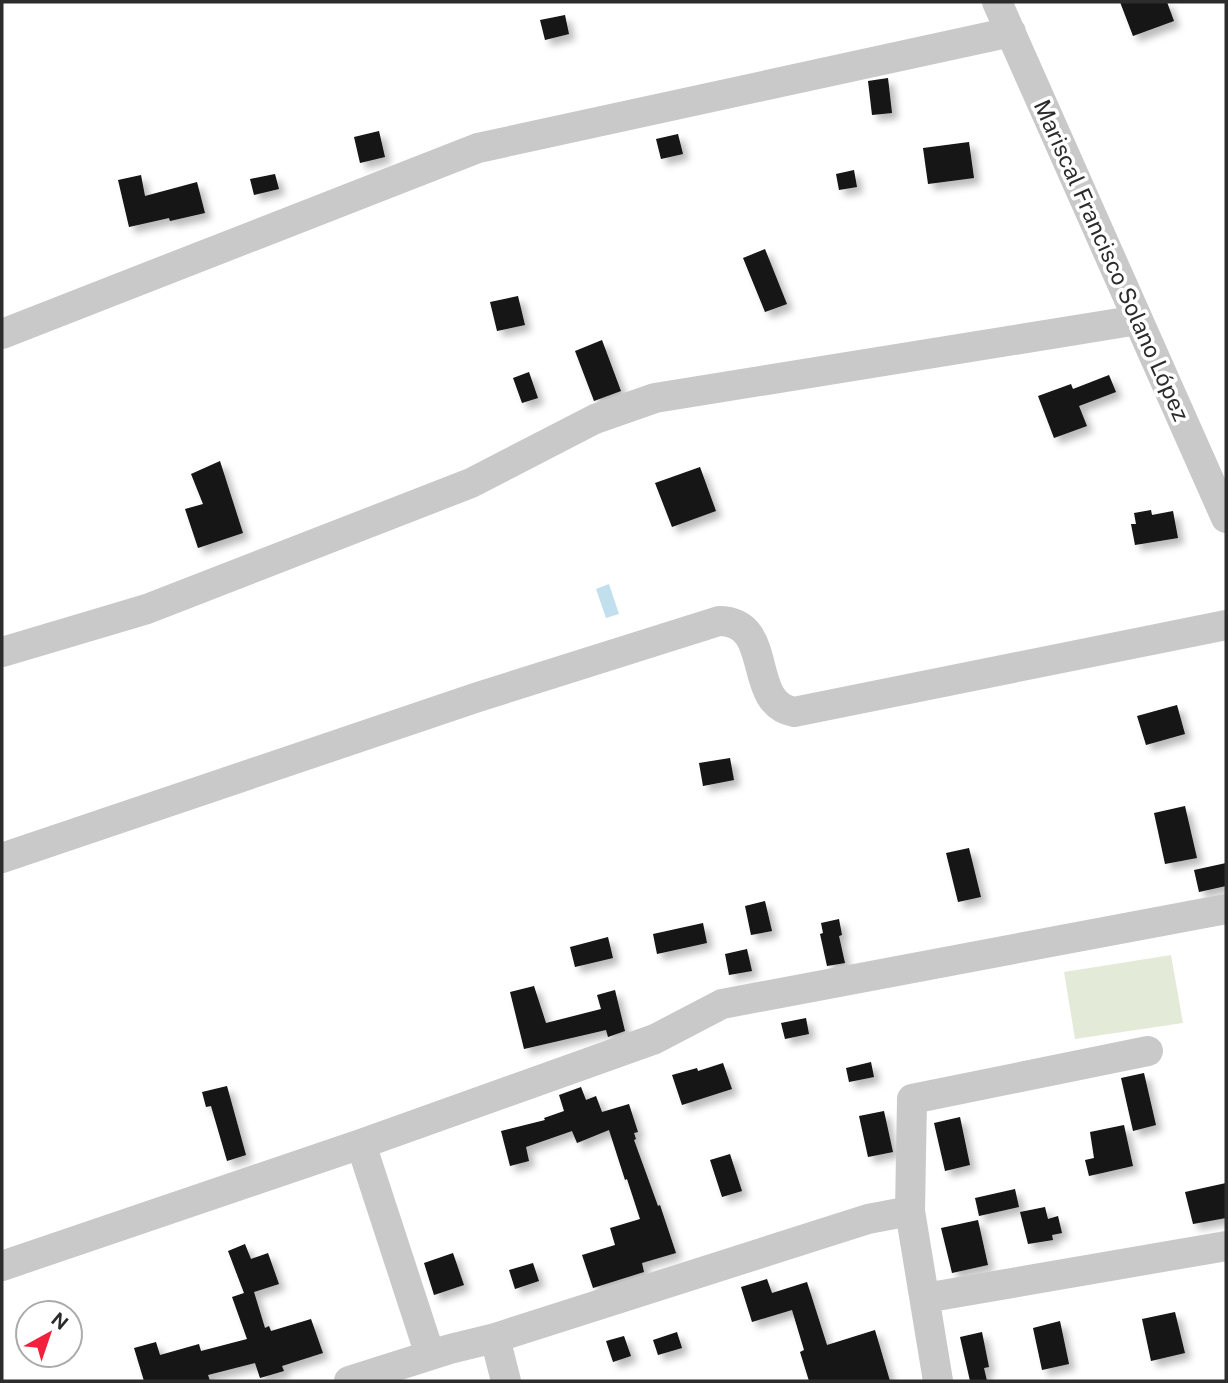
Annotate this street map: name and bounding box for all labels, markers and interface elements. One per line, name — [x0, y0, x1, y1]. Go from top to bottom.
street label: Mariscal Francisco Solano López — [1029, 95, 1195, 425]
north arrow — [14, 1299, 84, 1369]
text: N — [47, 1308, 73, 1334]

